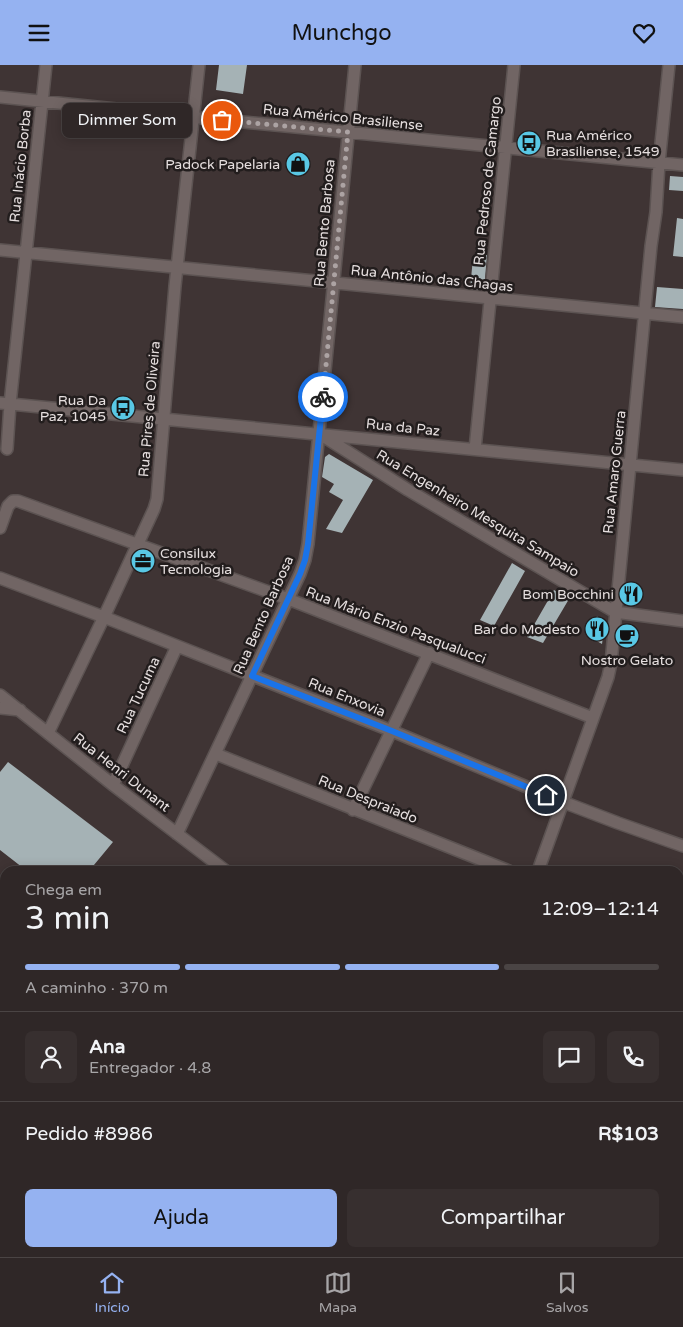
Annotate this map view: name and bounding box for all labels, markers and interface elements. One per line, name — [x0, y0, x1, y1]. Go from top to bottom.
icon: menu — [25, 19, 53, 47]
icon: heart — [630, 19, 658, 47]
text: Munchgo — [291, 20, 392, 46]
street label: Rua Pedroso de Camargo — [470, 96, 505, 266]
pin — [201, 99, 243, 141]
street label: Rua Américo Brasiliense — [262, 101, 424, 134]
callout: Dimmer Som — [62, 103, 192, 137]
icon: bag — [208, 106, 236, 134]
street label: Rua Inácio Borba — [6, 109, 35, 223]
text: Dimmer Som — [78, 110, 176, 130]
place label: Rua Américo Brasiliense, 1549 — [546, 127, 660, 160]
bus stop icon: Rua Américo Brasiliense, 1549 — [516, 130, 542, 156]
shop icon: Padock Papelaria — [285, 151, 311, 177]
place label: Padock Papelaria — [165, 156, 280, 173]
street label: Rua Bento Barbosa — [310, 158, 339, 288]
street label: Rua Antônio das Chagas — [350, 262, 514, 296]
street label: Rua Pires de Oliveira — [135, 340, 164, 478]
courier — [298, 372, 348, 422]
icon: bike — [309, 383, 337, 411]
place label: Rua Da Paz, 1045 — [40, 392, 106, 425]
bus stop icon: Rua Da Paz, 1045 — [110, 395, 136, 421]
street label: Rua Amaro Guerra — [600, 409, 629, 535]
street label: Rua da Paz — [365, 415, 441, 440]
street label: Rua Engenheiro Mesquita Sampaio — [373, 446, 582, 581]
place label: Consilux Tecnologia — [160, 545, 232, 578]
office icon: Consilux Tecnologia — [130, 548, 156, 574]
street label: Rua Bento Barbosa — [230, 553, 297, 677]
restaurant icon: Bom Bocchini — [618, 581, 644, 607]
street label: Rua Mário Enzio Pasqualucci — [303, 583, 488, 668]
place label: Bom Bocchini — [522, 586, 614, 603]
restaurant icon: Bar do Modesto — [584, 616, 610, 642]
place label: Bar do Modesto — [473, 621, 580, 638]
cafe icon: Nostro Gelato — [614, 623, 640, 649]
place label: Nostro Gelato — [581, 652, 673, 669]
street label: Rua Tucuma — [113, 654, 164, 736]
street label: Rua Enxovia — [306, 674, 388, 721]
street label: Rua Henri Dunant — [70, 729, 174, 816]
street label: Rua Despraiado — [316, 772, 420, 827]
pin — [525, 774, 567, 816]
icon: home — [532, 781, 560, 809]
text: Chega em — [25, 880, 102, 900]
text: 12:09–12:14 — [541, 898, 659, 920]
text: 3 min — [25, 900, 110, 938]
text: A caminho · 370 m — [25, 978, 168, 998]
button: person — [25, 1031, 77, 1083]
button: chat — [543, 1031, 595, 1083]
button: phone — [607, 1031, 659, 1083]
text: Ana — [89, 1036, 125, 1058]
text: Entregador · 4.8 — [89, 1058, 211, 1078]
text: Pedido #8986 — [25, 1123, 153, 1145]
text: R$103 — [598, 1123, 659, 1145]
button: Ajuda — [25, 1189, 337, 1247]
button: Compartilhar — [347, 1189, 659, 1247]
tab: Início — [95, 1269, 130, 1316]
tab: Mapa — [319, 1269, 357, 1316]
tab: Salvos — [546, 1269, 588, 1316]

